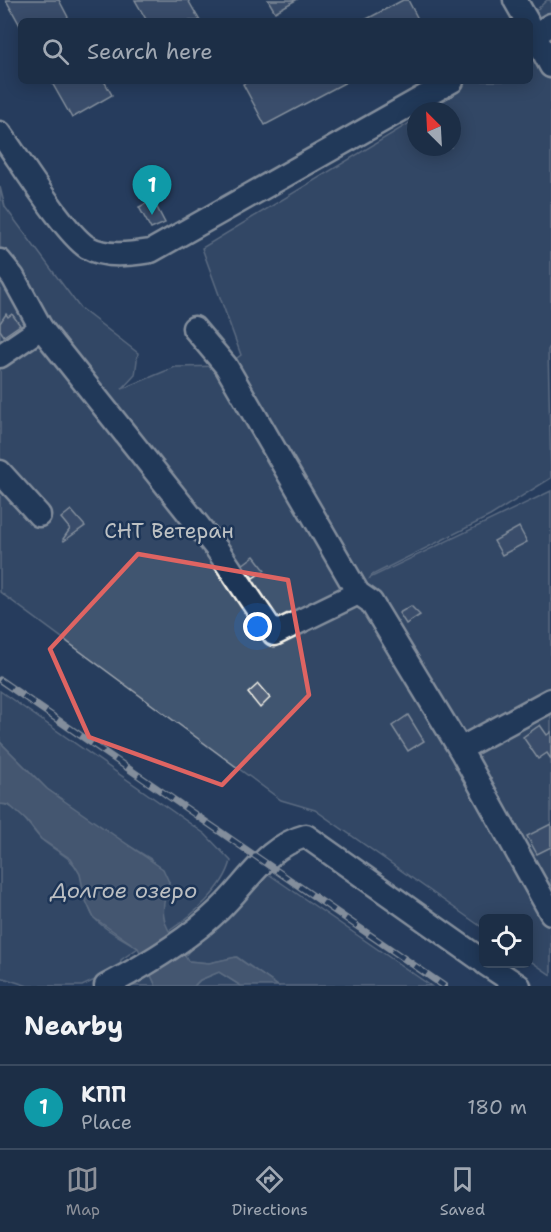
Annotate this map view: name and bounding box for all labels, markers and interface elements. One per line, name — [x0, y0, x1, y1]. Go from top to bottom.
search box — [18, 18, 533, 84]
icon: search — [39, 35, 72, 68]
text: Search here — [87, 37, 213, 66]
north arrow — [407, 102, 461, 156]
pin: 1 — [132, 166, 172, 215]
park label: СНТ Ветеран — [104, 517, 234, 545]
your location — [243, 612, 272, 641]
water label: Долгое озеро — [49, 876, 197, 905]
map controls — [479, 914, 533, 968]
button: locate — [479, 914, 533, 968]
text: Nearby — [24, 1008, 123, 1043]
text: КПП — [81, 1080, 126, 1109]
text: 1 — [39, 1094, 48, 1120]
text: 180 m — [467, 1094, 527, 1120]
text: Place — [81, 1109, 132, 1135]
tab: Map — [66, 1163, 100, 1220]
tab: Directions — [232, 1163, 308, 1220]
tab: Saved — [440, 1163, 485, 1220]

